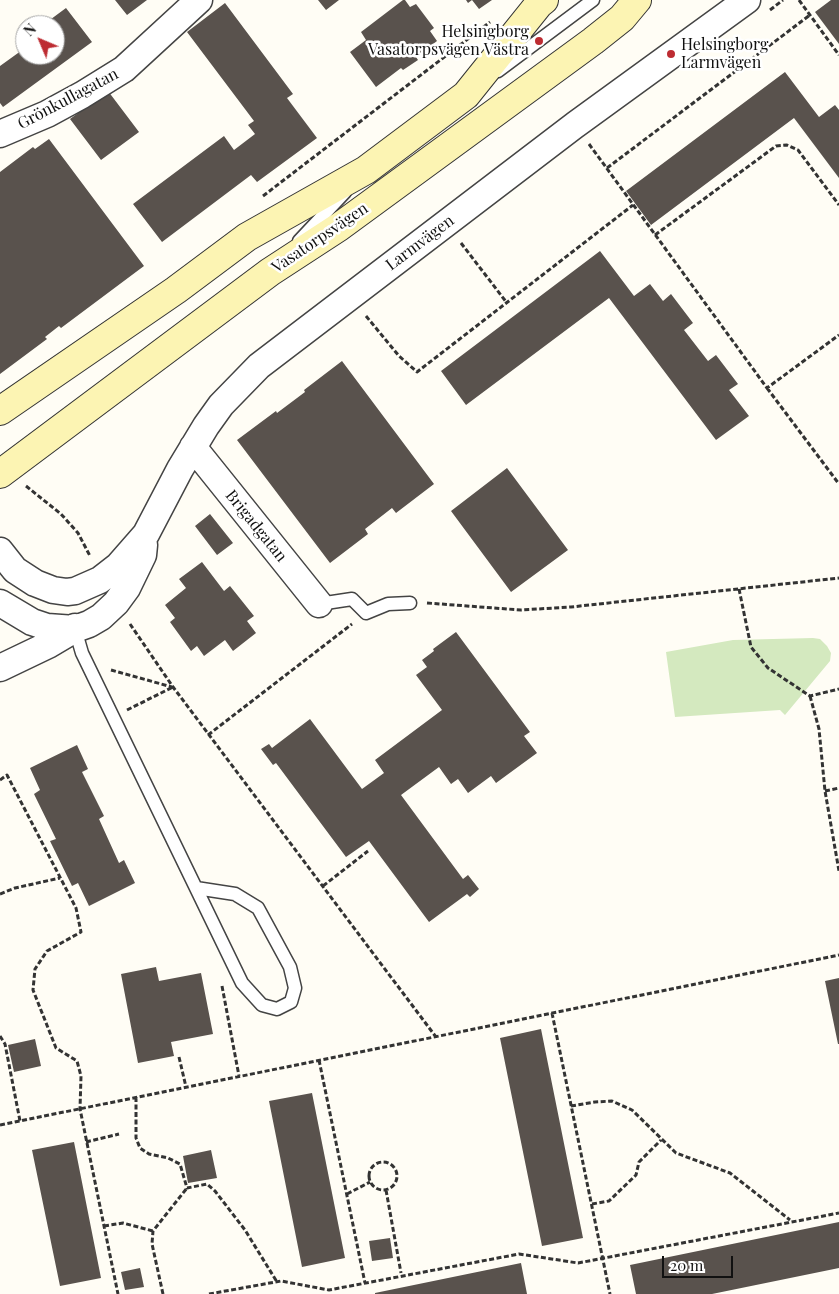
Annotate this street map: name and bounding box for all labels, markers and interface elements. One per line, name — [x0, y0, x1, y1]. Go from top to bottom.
north arrow — [15, 15, 65, 65]
text: N — [19, 19, 40, 40]
place label: Helsingborg Vasatorpsvägen Västra — [368, 22, 529, 60]
marker: Helsingborg Vasatorpsvägen Västra — [533, 35, 545, 47]
place label: Helsingborg Larmvägen — [681, 35, 769, 73]
marker: Helsingborg Larmvägen — [665, 48, 677, 60]
street label: Grönkullagatan — [14, 64, 122, 134]
street label: Vasatorpsvägen — [268, 199, 372, 277]
street label: Larmvägen — [382, 211, 458, 275]
street label: Brigadgatan — [221, 486, 291, 566]
scale bar — [664, 1246, 735, 1278]
text: 20 m — [670, 1255, 703, 1275]

